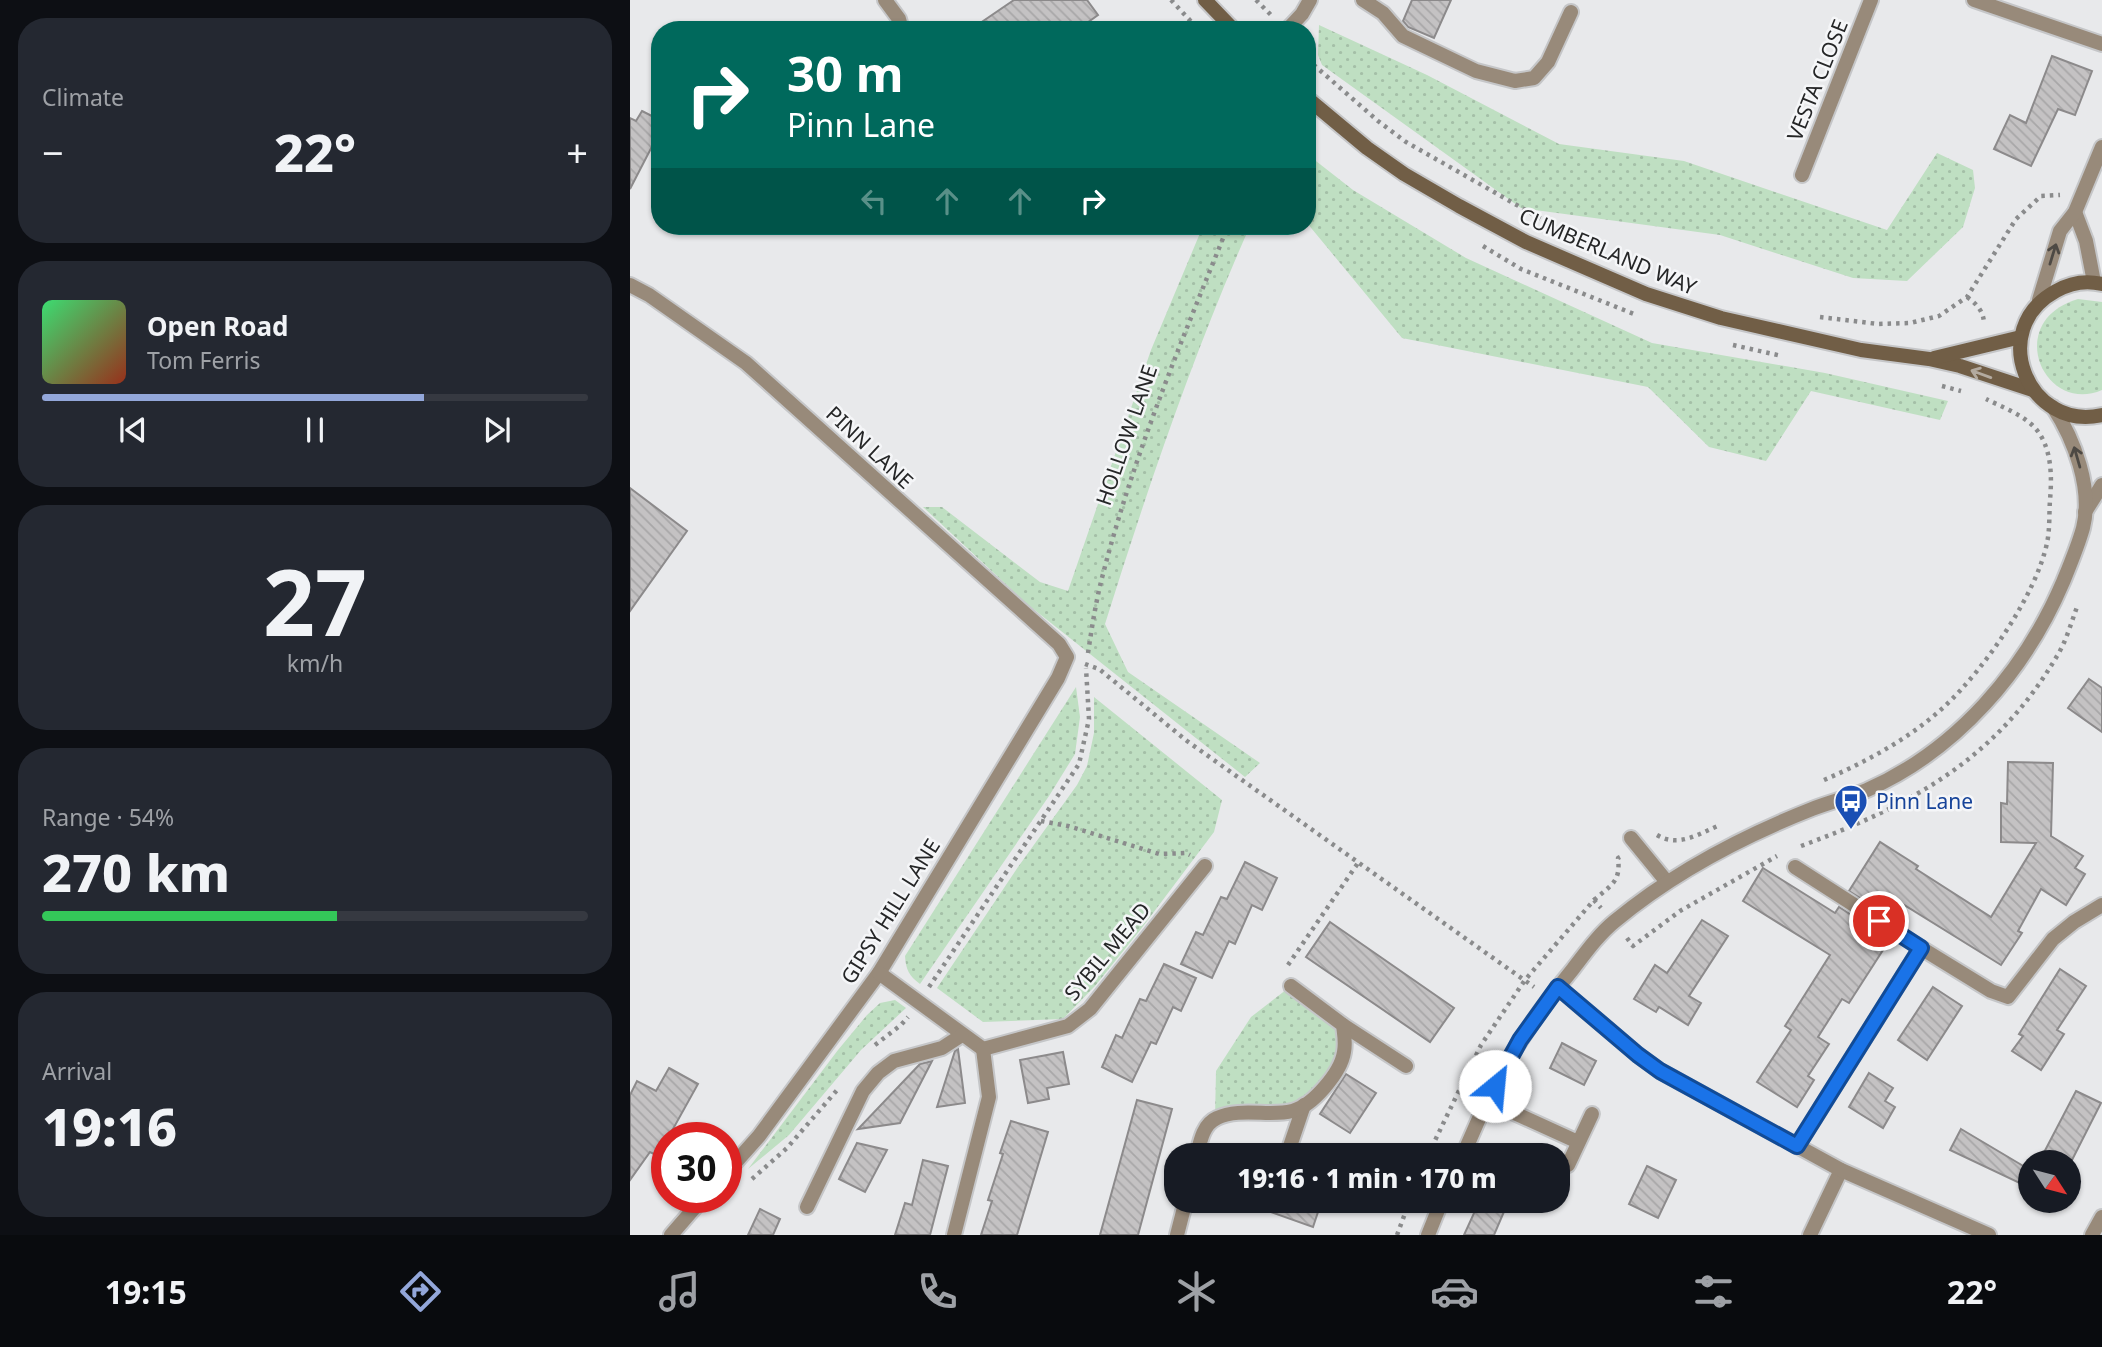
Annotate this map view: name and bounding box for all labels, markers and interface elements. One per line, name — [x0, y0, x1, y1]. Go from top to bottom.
street label: VESTA CLOSE — [1780, 15, 1854, 145]
text: 30 m — [787, 40, 904, 106]
icon: right — [672, 49, 763, 140]
text: Climate — [42, 81, 124, 113]
text: Pinn Lane — [787, 103, 935, 146]
text: 22° — [274, 116, 356, 187]
text: − — [42, 126, 64, 178]
text: + — [566, 126, 588, 178]
icon: left — [855, 182, 893, 220]
icon: ahead — [928, 182, 966, 220]
icon: ahead — [1001, 182, 1039, 220]
icon: right — [1074, 182, 1112, 220]
street label: CUMBERLAND WAY — [1515, 201, 1701, 301]
one-way arrow — [2048, 243, 2061, 265]
text: Open Road — [147, 308, 289, 344]
text: Tom Ferris — [147, 344, 260, 376]
street label: HOLLOW LANE — [1089, 361, 1163, 509]
one-way arrow — [1971, 367, 1993, 379]
street label: PINN LANE — [820, 400, 920, 494]
icon: previous — [114, 411, 152, 449]
icon: pause — [296, 411, 334, 449]
icon: next — [478, 411, 516, 449]
one-way arrow — [2069, 446, 2082, 468]
text: 27 — [263, 539, 367, 663]
text: km/h — [287, 647, 343, 679]
bus stop icon: Pinn Lane — [1832, 782, 1870, 831]
place label: Pinn Lane — [1876, 787, 1973, 815]
text: Range · 54% — [42, 801, 174, 833]
street label: GIPSY HILL LANE — [834, 833, 946, 989]
text: 270 km — [42, 836, 230, 907]
pin — [1849, 891, 1909, 951]
street label: SYBIL MEAD — [1058, 896, 1156, 1006]
icon: arrive — [1860, 902, 1898, 940]
position arrow — [1458, 1049, 1532, 1123]
text: Arrival — [42, 1055, 112, 1087]
text: 19:16 — [42, 1090, 177, 1161]
speed limit sign: 30 — [651, 1122, 742, 1213]
north arrow — [2018, 1150, 2081, 1213]
map controls — [2018, 1150, 2081, 1213]
text: 19:16 · 1 min · 170 m — [1237, 1160, 1497, 1196]
icon: directions — [396, 1267, 445, 1316]
icon: music — [655, 1267, 704, 1316]
icon: phone — [913, 1267, 962, 1316]
icon: climate — [1172, 1267, 1221, 1316]
icon: car — [1430, 1267, 1479, 1316]
icon: filters — [1689, 1267, 1738, 1316]
text: 19:15 — [105, 1270, 187, 1313]
text: 22° — [1947, 1270, 1997, 1313]

